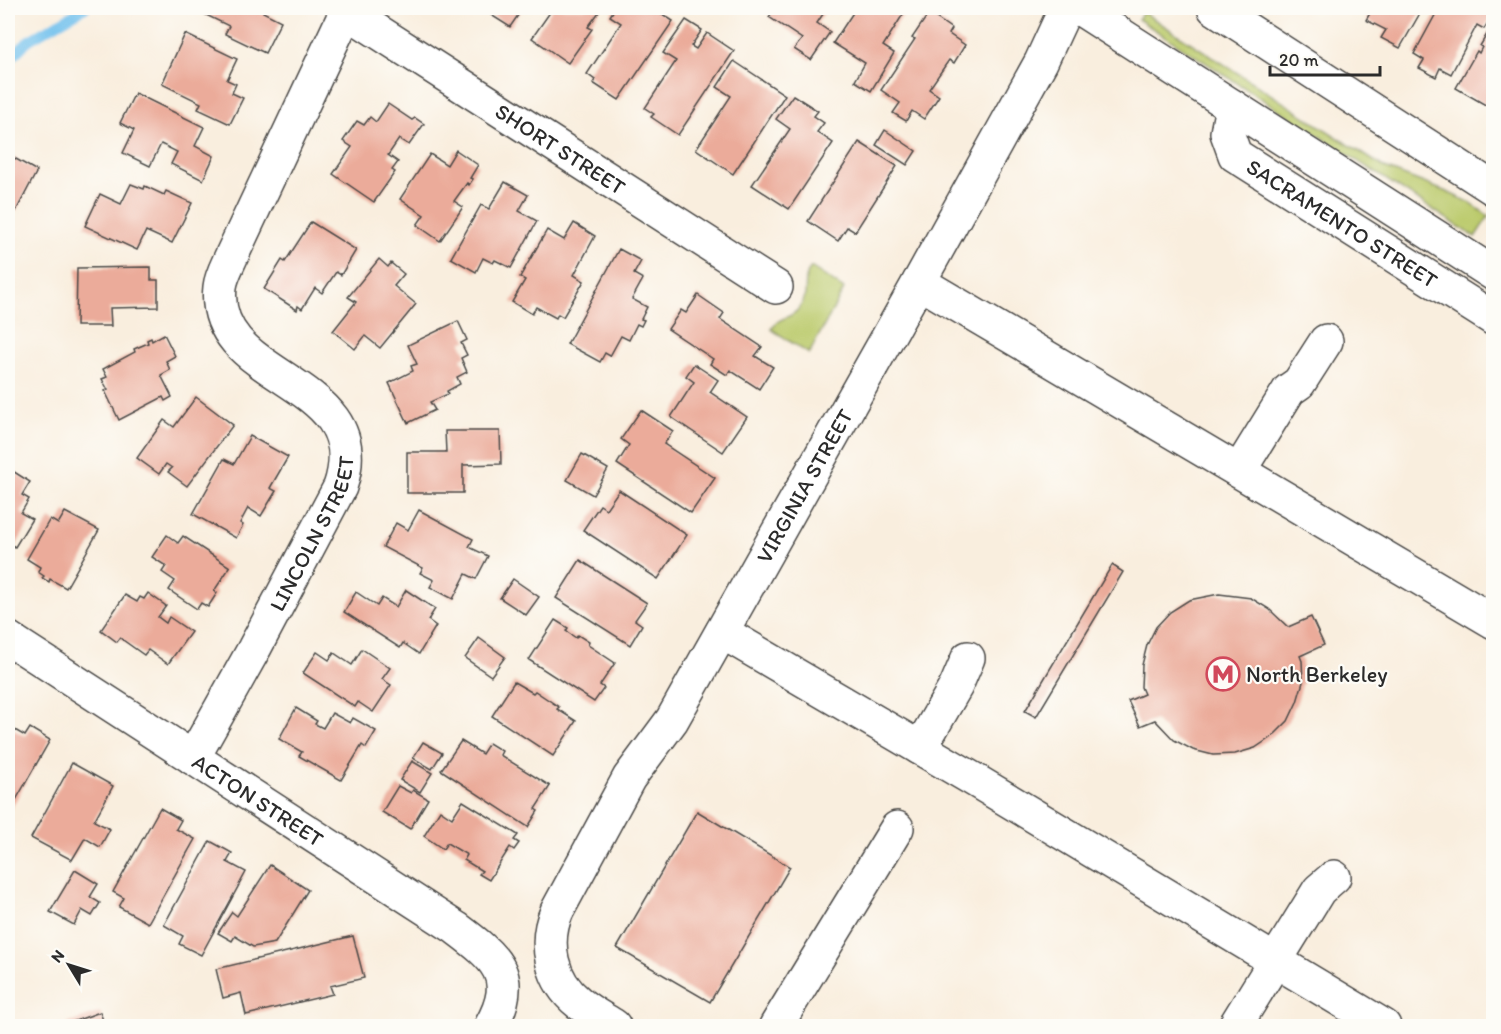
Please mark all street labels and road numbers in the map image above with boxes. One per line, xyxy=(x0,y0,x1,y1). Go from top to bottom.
street label: SHORT STREET xyxy=(490,97,631,201)
street label: SACRAMENTO STREET xyxy=(1242,153,1443,294)
street label: VIRGINIA STREET xyxy=(750,404,859,568)
street label: LINCOLN STREET xyxy=(264,454,360,616)
street label: ACTON STREET xyxy=(187,748,329,853)

